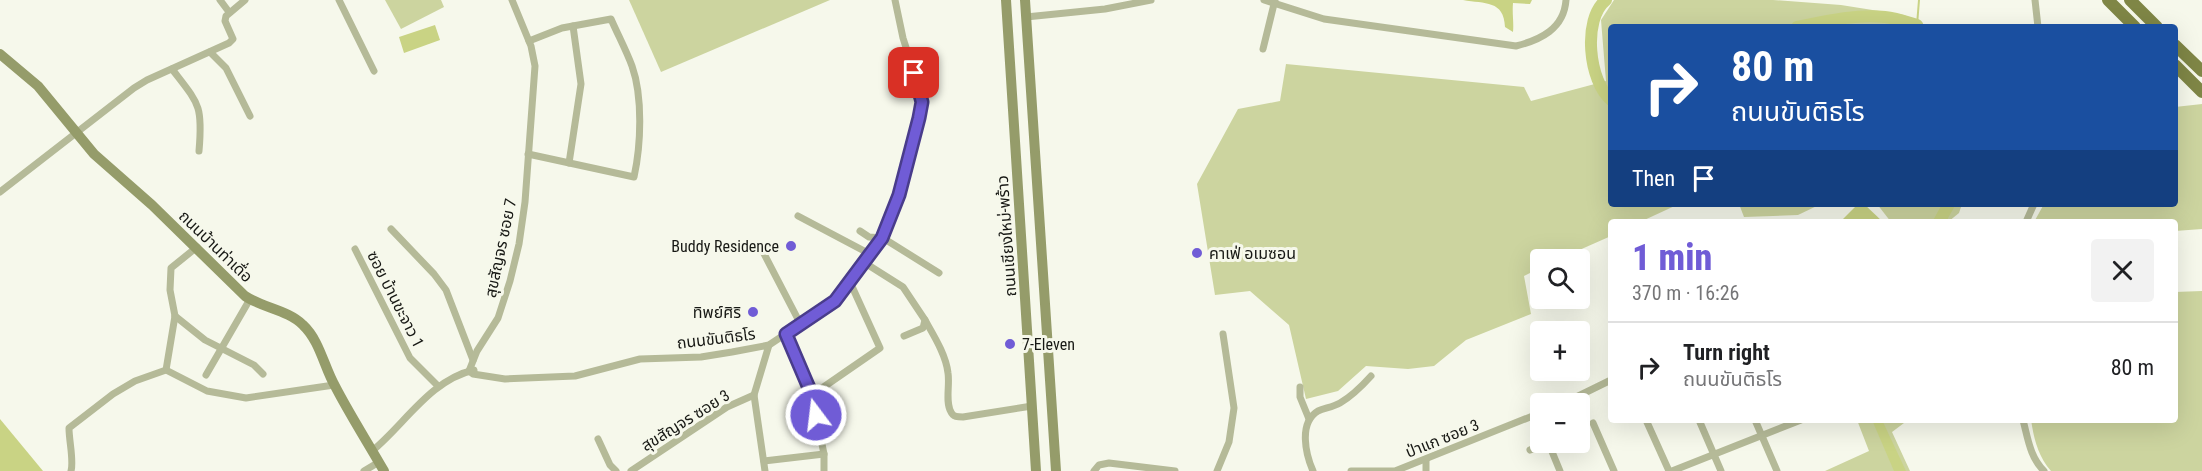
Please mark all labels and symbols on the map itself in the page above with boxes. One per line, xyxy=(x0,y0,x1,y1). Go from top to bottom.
pin xyxy=(888,47,939,98)
street label: ถนนเชียงใหม่-พร้าว xyxy=(993,175,1020,297)
street label: สุขสัญจร ซอย 7 xyxy=(481,197,520,299)
street label: ถนนบ้านท่าเดื่อ xyxy=(175,205,258,286)
place label: Buddy Residence xyxy=(671,237,779,256)
marker: Buddy Residence xyxy=(784,239,798,253)
place label: คาเฟ่ อเมซอน xyxy=(1209,244,1296,263)
marker: คาเฟ่ อเมซอน xyxy=(1190,246,1204,260)
street label: ซอย บ้านขะจาว 1 xyxy=(363,248,428,351)
place label: ทิพย์ศิริ xyxy=(693,303,741,322)
marker: ทิพย์ศิริ xyxy=(746,305,760,319)
street label: ถนนขันติธโร xyxy=(676,324,757,353)
place label: 7-Eleven xyxy=(1022,335,1075,354)
marker: 7-Eleven xyxy=(1003,337,1017,351)
position arrow xyxy=(784,383,848,447)
street label: สุขสัญจร ซอย 3 xyxy=(638,386,733,455)
street label: ป่าแก ซอย 3 xyxy=(1403,415,1482,462)

